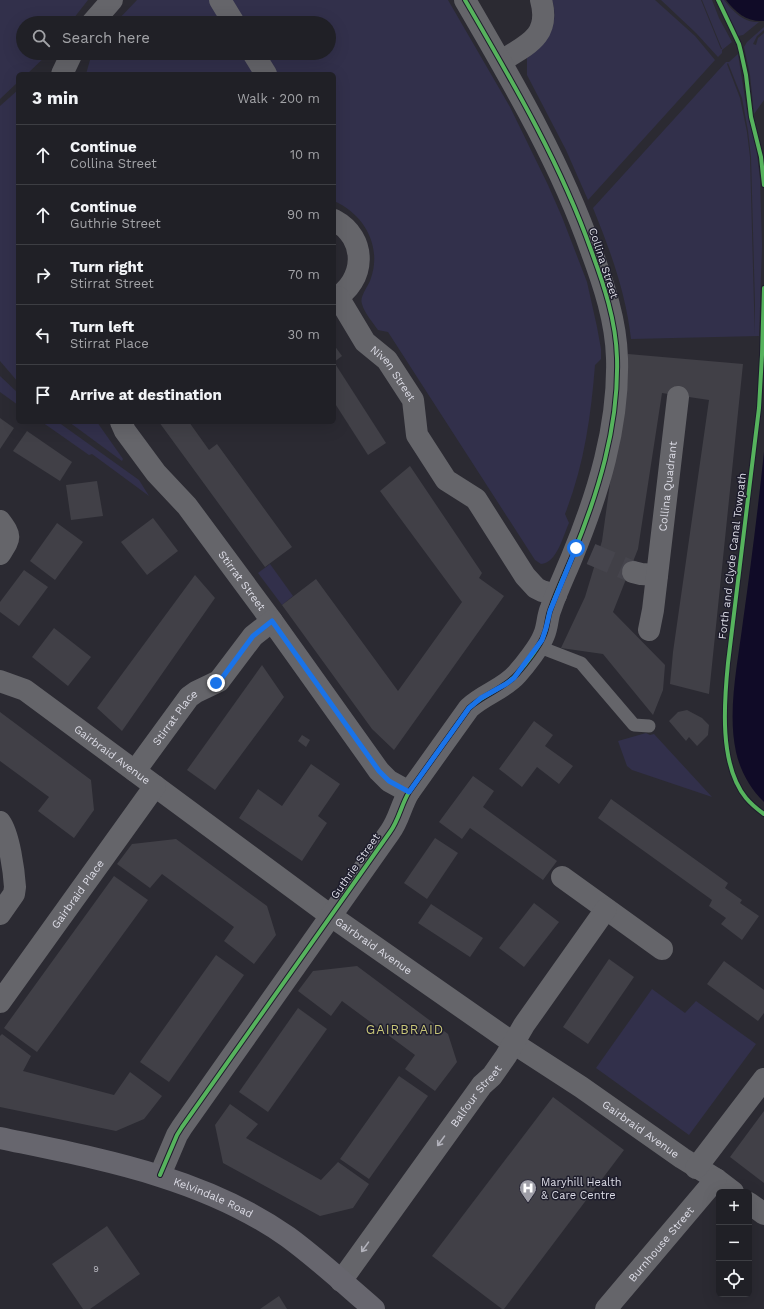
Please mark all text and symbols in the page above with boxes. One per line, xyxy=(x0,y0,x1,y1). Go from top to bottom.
search box xyxy=(16,16,336,60)
icon: search xyxy=(30,27,52,49)
text: Search here xyxy=(62,29,150,47)
text: 3 min xyxy=(32,88,78,108)
text: Walk · 200 m xyxy=(237,91,320,106)
text: Continue xyxy=(70,138,137,156)
icon: ahead xyxy=(32,144,54,166)
text: 10 m xyxy=(290,147,320,162)
text: Collina Street xyxy=(70,156,157,171)
text: Continue xyxy=(70,198,137,216)
icon: ahead xyxy=(32,204,54,226)
text: 90 m xyxy=(287,207,320,222)
text: Guthrie Street xyxy=(70,216,161,231)
street label: Collina Street xyxy=(586,226,621,300)
text: Turn right xyxy=(70,258,143,276)
icon: right xyxy=(32,264,54,286)
text: 70 m xyxy=(288,267,320,282)
text: Stirrat Street xyxy=(70,276,154,291)
text: Turn left xyxy=(70,318,134,336)
icon: left xyxy=(32,324,54,346)
text: 30 m xyxy=(288,327,320,342)
text: Stirrat Place xyxy=(70,336,149,351)
street label: Niven Street xyxy=(368,343,418,404)
icon: arrive xyxy=(32,384,54,406)
text: Arrive at destination xyxy=(70,386,222,404)
street label: Collina Quadrant xyxy=(656,440,680,532)
street label: Forth and Clyde Canal Towpath xyxy=(716,472,749,640)
route start xyxy=(567,539,585,557)
street label: Stirrat Street xyxy=(215,548,268,614)
route end xyxy=(207,674,225,692)
street label: Stirrat Place xyxy=(150,687,200,748)
street label: Gairbraid Avenue xyxy=(71,722,152,787)
street label: Guthrie Street xyxy=(328,831,383,901)
street label: Gairbraid Place xyxy=(49,857,107,931)
street label: Gairbraid Avenue xyxy=(332,915,415,978)
district label: GAIRBRAID xyxy=(366,1022,444,1037)
street label: Balfour Street xyxy=(448,1063,505,1130)
street label: Gairbraid Avenue xyxy=(599,1098,682,1161)
one-way arrow xyxy=(437,1136,445,1147)
street label: Kelvindale Road xyxy=(172,1175,255,1221)
place label: Maryhill Health & Care Centre xyxy=(541,1176,622,1202)
hospital icon: Maryhill Health & Care Centre xyxy=(518,1178,538,1203)
map controls xyxy=(716,1189,752,1297)
button: + xyxy=(716,1189,752,1225)
street label: Burnhouse Street xyxy=(626,1204,697,1285)
button: − xyxy=(716,1225,752,1261)
one-way arrow xyxy=(361,1241,369,1252)
button: locate xyxy=(716,1261,752,1297)
house number: 9 xyxy=(93,1264,99,1274)

